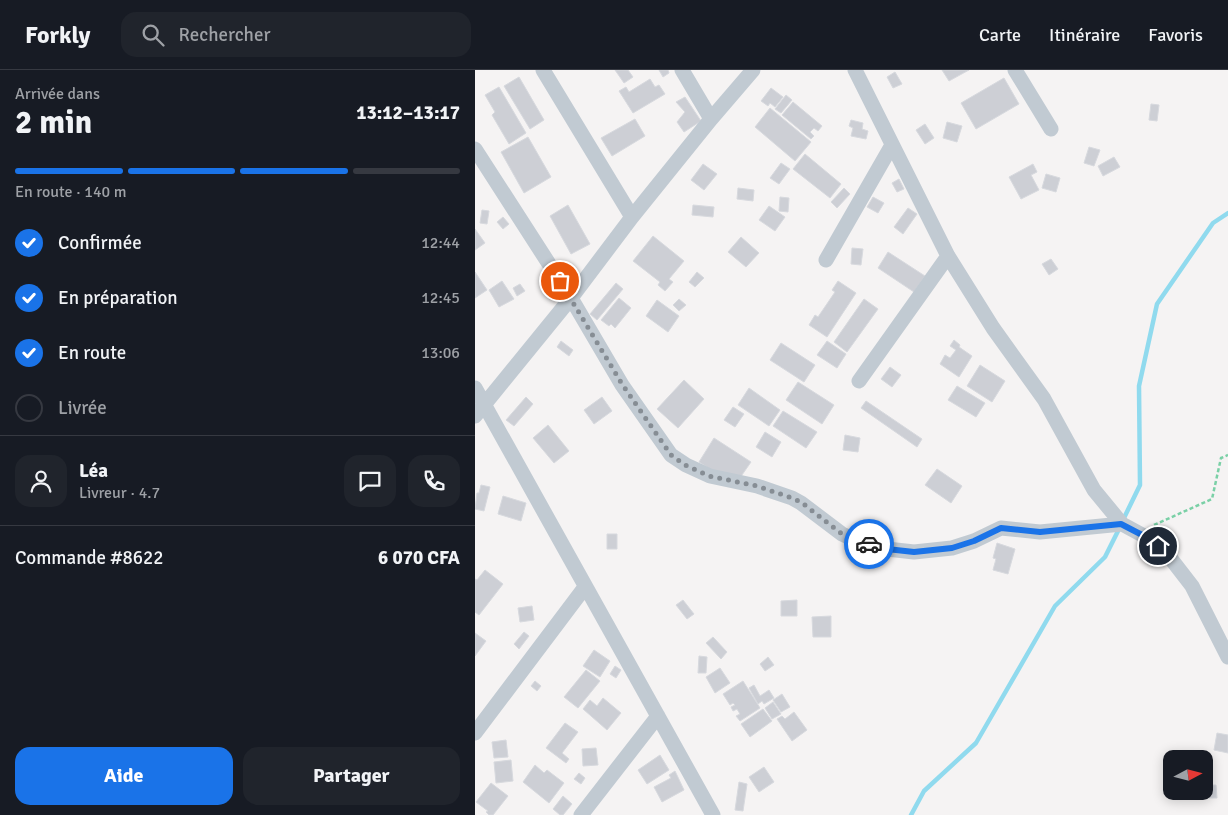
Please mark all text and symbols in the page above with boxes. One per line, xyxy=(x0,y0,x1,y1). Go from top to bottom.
search box xyxy=(121,12,471,57)
text: Forkly xyxy=(25,20,91,50)
icon: search xyxy=(139,21,167,49)
text: Rechercher xyxy=(179,23,270,47)
text: Carte xyxy=(979,24,1021,46)
text: Itinéraire xyxy=(1049,24,1120,46)
text: Favoris xyxy=(1148,24,1203,46)
text: Arrivée dans xyxy=(15,84,100,104)
text: 13:12–13:17 xyxy=(356,101,460,125)
text: 2 min xyxy=(15,103,92,142)
text: En route · 140 m xyxy=(15,182,127,202)
icon: check xyxy=(15,229,43,257)
text: Confirmée xyxy=(58,231,142,255)
text: 12:44 xyxy=(421,233,460,253)
pin xyxy=(539,260,581,302)
icon: bag xyxy=(546,267,574,295)
icon: check xyxy=(15,284,43,312)
text: En préparation xyxy=(58,286,178,310)
text: 12:45 xyxy=(421,288,460,308)
icon: check xyxy=(15,339,43,367)
text: En route xyxy=(58,341,126,365)
text: 13:06 xyxy=(421,343,460,363)
text: Livrée xyxy=(58,396,107,420)
button: person xyxy=(15,455,67,507)
button: chat xyxy=(344,455,396,507)
button: phone xyxy=(408,455,460,507)
text: Léa xyxy=(79,459,108,483)
text: Livreur · 4.7 xyxy=(79,483,160,503)
courier xyxy=(844,519,894,569)
pin xyxy=(1137,525,1179,567)
icon: car xyxy=(855,530,883,558)
icon: home xyxy=(1144,532,1172,560)
text: Commande #8622 xyxy=(15,546,164,570)
text: 6 070 CFA xyxy=(378,546,460,570)
button: Aide xyxy=(15,747,233,805)
button: Partager xyxy=(243,747,460,805)
north arrow xyxy=(1163,750,1213,800)
map controls xyxy=(1163,750,1213,800)

